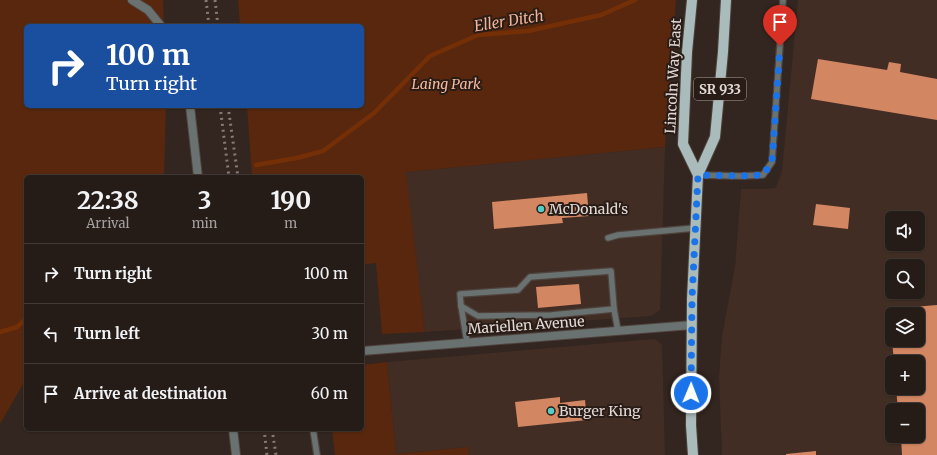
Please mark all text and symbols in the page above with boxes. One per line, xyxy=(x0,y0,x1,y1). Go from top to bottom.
pin xyxy=(763,5,797,46)
water label: Eller Ditch xyxy=(473,6,545,35)
icon: arrive xyxy=(769,11,791,33)
street label: Lincoln Way East xyxy=(661,17,685,134)
text: 100 m xyxy=(106,37,190,73)
icon: right xyxy=(40,40,92,92)
text: Turn right xyxy=(106,72,197,95)
park label: Laing Park xyxy=(411,75,481,93)
road number: SR 933 xyxy=(694,78,746,100)
text: 22:38 xyxy=(77,185,139,216)
text: 3 xyxy=(198,185,211,216)
text: 190 xyxy=(270,185,311,216)
place label: McDonald's xyxy=(549,200,628,218)
marker: McDonald's xyxy=(536,204,546,214)
map controls xyxy=(885,211,925,443)
button: sound xyxy=(885,211,925,251)
text: Arrival xyxy=(86,215,130,232)
text: min xyxy=(192,215,217,232)
text: m xyxy=(284,215,297,232)
button: search xyxy=(885,259,925,299)
icon: right xyxy=(40,263,62,285)
text: Turn right xyxy=(74,264,152,283)
text: 100 m xyxy=(304,264,348,283)
button: layers xyxy=(885,307,925,347)
street label: Mariellen Avenue xyxy=(467,312,585,338)
icon: left xyxy=(40,323,62,345)
text: Turn left xyxy=(74,324,140,343)
text: 30 m xyxy=(311,324,348,343)
button: + xyxy=(885,355,925,395)
position arrow xyxy=(670,372,712,414)
icon: arrive xyxy=(40,383,62,405)
text: Arrive at destination xyxy=(74,384,227,403)
text: 60 m xyxy=(311,384,348,403)
place label: Burger King xyxy=(559,402,641,420)
button: − xyxy=(885,403,925,443)
marker: Burger King xyxy=(546,406,556,416)

